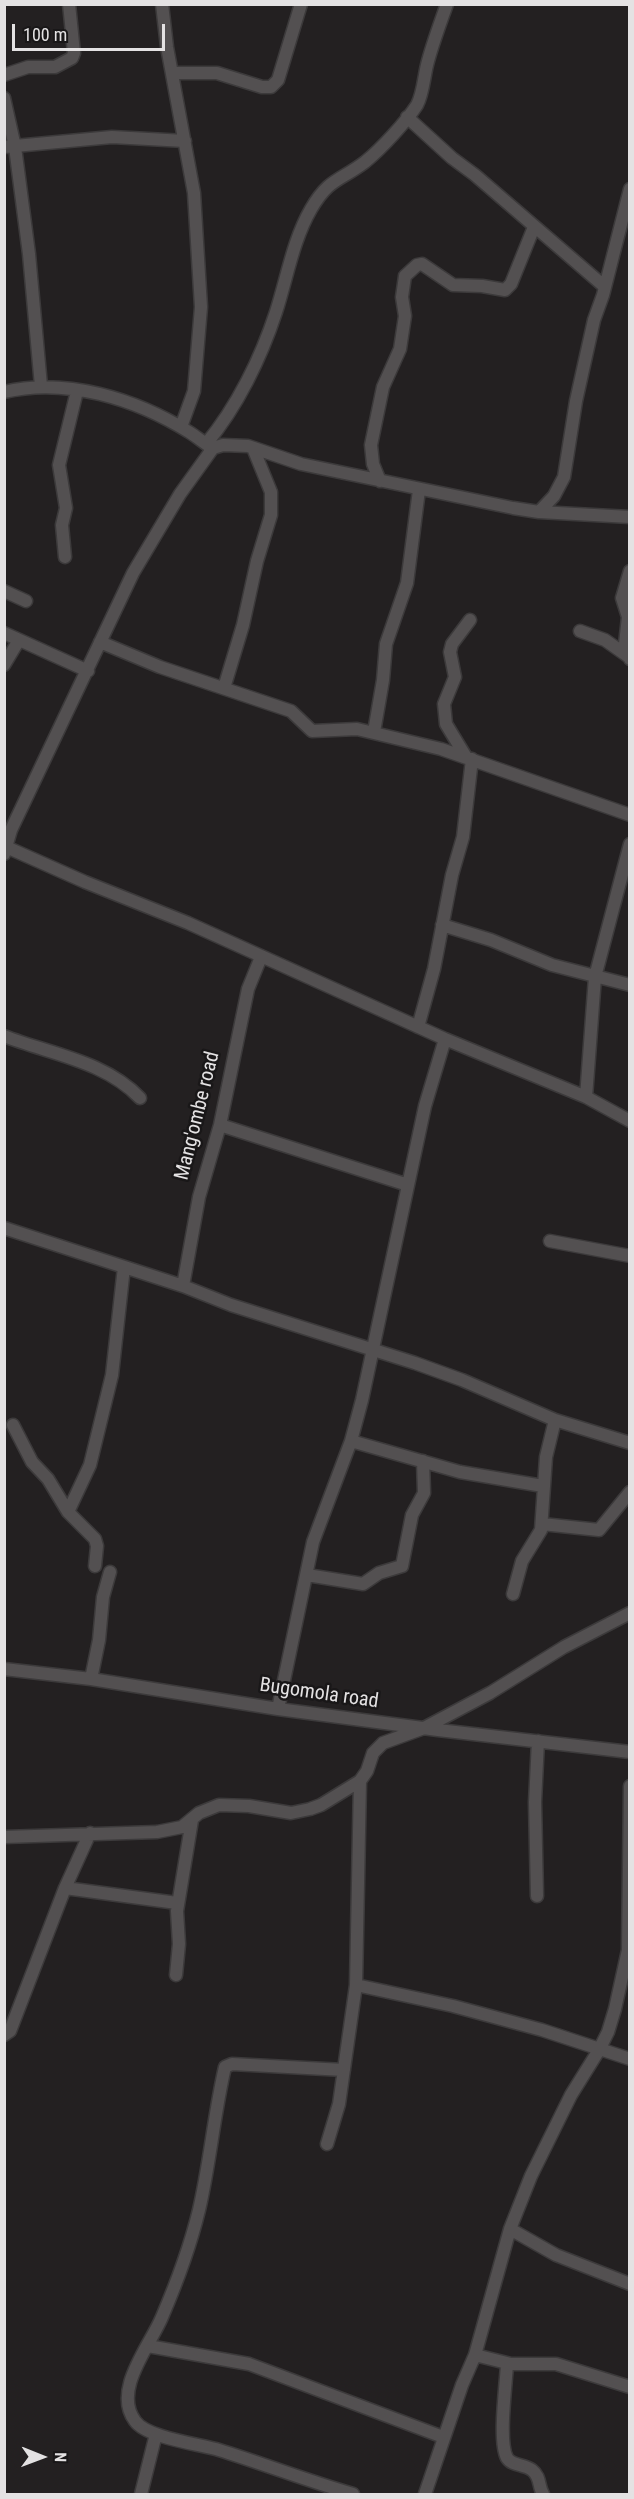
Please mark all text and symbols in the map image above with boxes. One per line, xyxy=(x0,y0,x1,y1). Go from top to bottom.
scale bar xyxy=(15,12,168,50)
text: 100 m xyxy=(23,24,67,45)
street label: Mang'ombe road xyxy=(170,1049,226,1183)
street label: Bugomola road xyxy=(258,1674,380,1714)
north arrow xyxy=(12,2427,72,2487)
text: N xyxy=(51,2452,70,2462)

